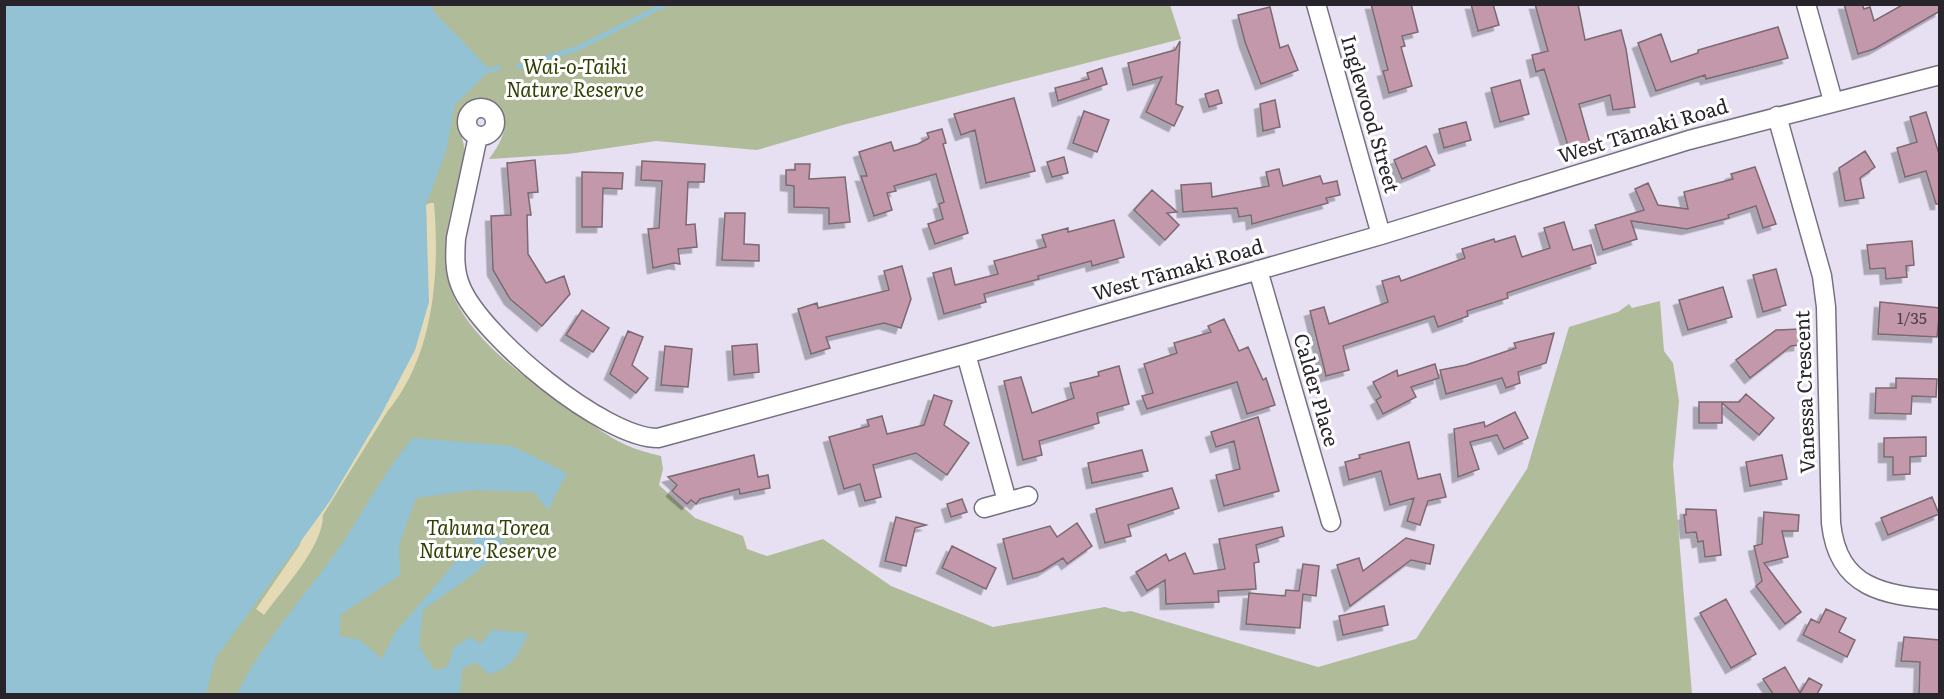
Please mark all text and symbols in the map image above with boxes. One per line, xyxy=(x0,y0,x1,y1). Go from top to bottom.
street label: Inglewood Street xyxy=(1335,31,1409,196)
park label: Wai-o-Taiki Nature Reserve xyxy=(506,50,644,103)
street label: West Tāmaki Road xyxy=(1554,89,1731,169)
street label: West Tāmaki Road xyxy=(1088,229,1266,307)
house number: 1/35 xyxy=(1897,305,1927,329)
street label: Vanessa Crescent xyxy=(1785,310,1821,474)
street label: Calder Place xyxy=(1287,329,1348,450)
park label: Tahuna Torea Nature Reserve xyxy=(419,511,557,564)

